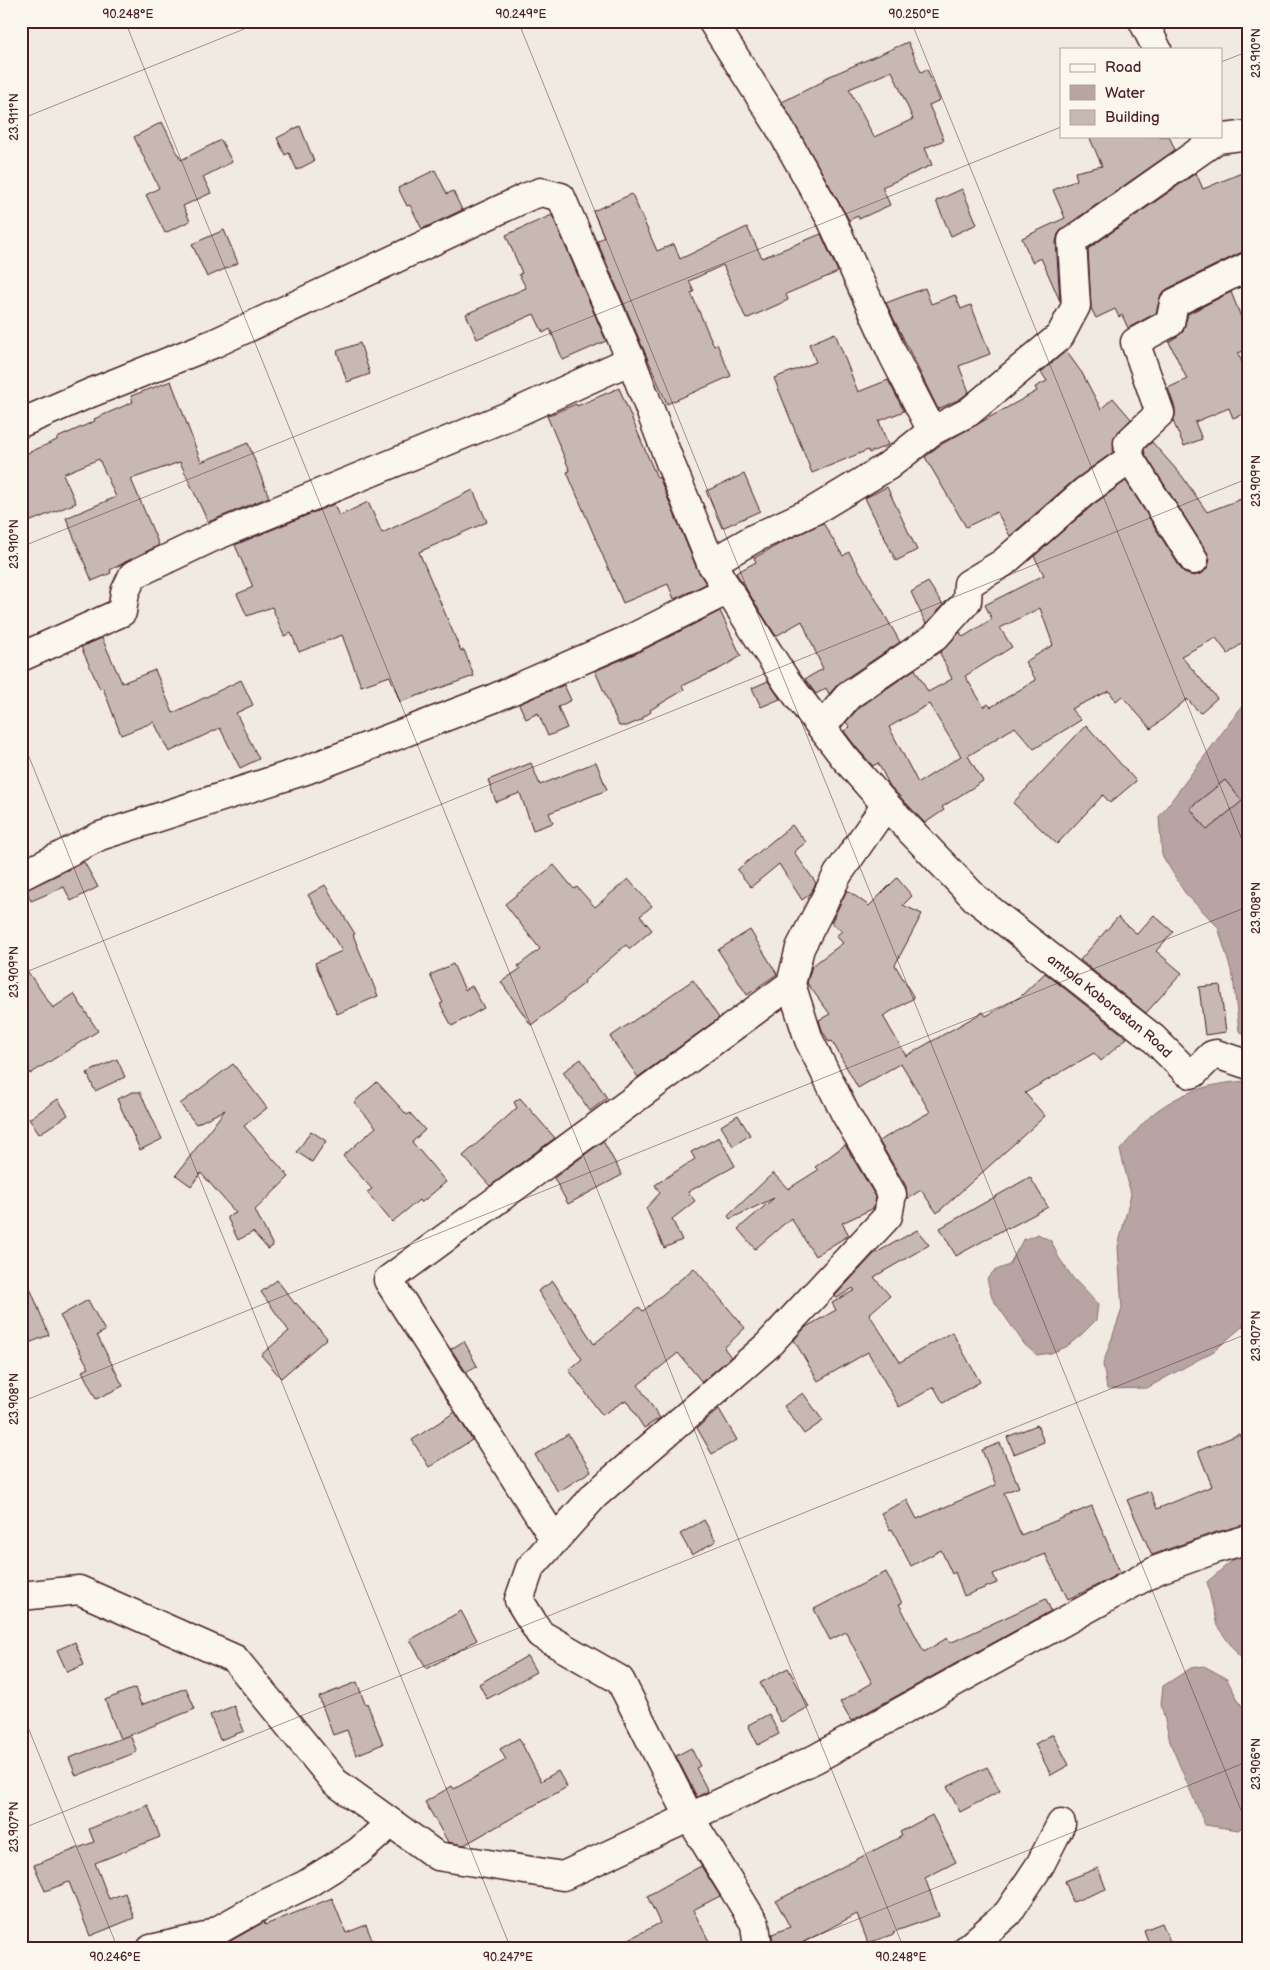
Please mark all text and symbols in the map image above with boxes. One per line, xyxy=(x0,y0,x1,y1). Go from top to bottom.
text: 90.248°E xyxy=(103,7,154,22)
text: 90.249°E xyxy=(496,7,547,22)
text: 90.250°E xyxy=(889,7,939,22)
text: 23.910°N xyxy=(1249,28,1264,78)
legend xyxy=(1060,48,1222,138)
text: Road xyxy=(1105,58,1141,77)
text: Water xyxy=(1105,84,1145,103)
text: 23.911°N xyxy=(7,93,22,141)
text: Building xyxy=(1105,108,1160,127)
text: 23.909°N xyxy=(1249,455,1264,507)
text: 23.910°N xyxy=(7,519,22,569)
text: 23.908°N xyxy=(1249,882,1264,934)
text: 23.909°N xyxy=(7,946,22,998)
street label: amtola Koborostan Road xyxy=(1044,950,1176,1061)
text: 23.907°N xyxy=(1249,1310,1264,1362)
text: 23.908°N xyxy=(7,1373,22,1425)
text: 23.906°N xyxy=(1249,1738,1264,1790)
text: 23.907°N xyxy=(7,1801,22,1853)
text: 90.246°E xyxy=(89,1950,141,1965)
text: 90.247°E xyxy=(483,1950,533,1965)
text: 90.248°E xyxy=(876,1950,927,1965)

